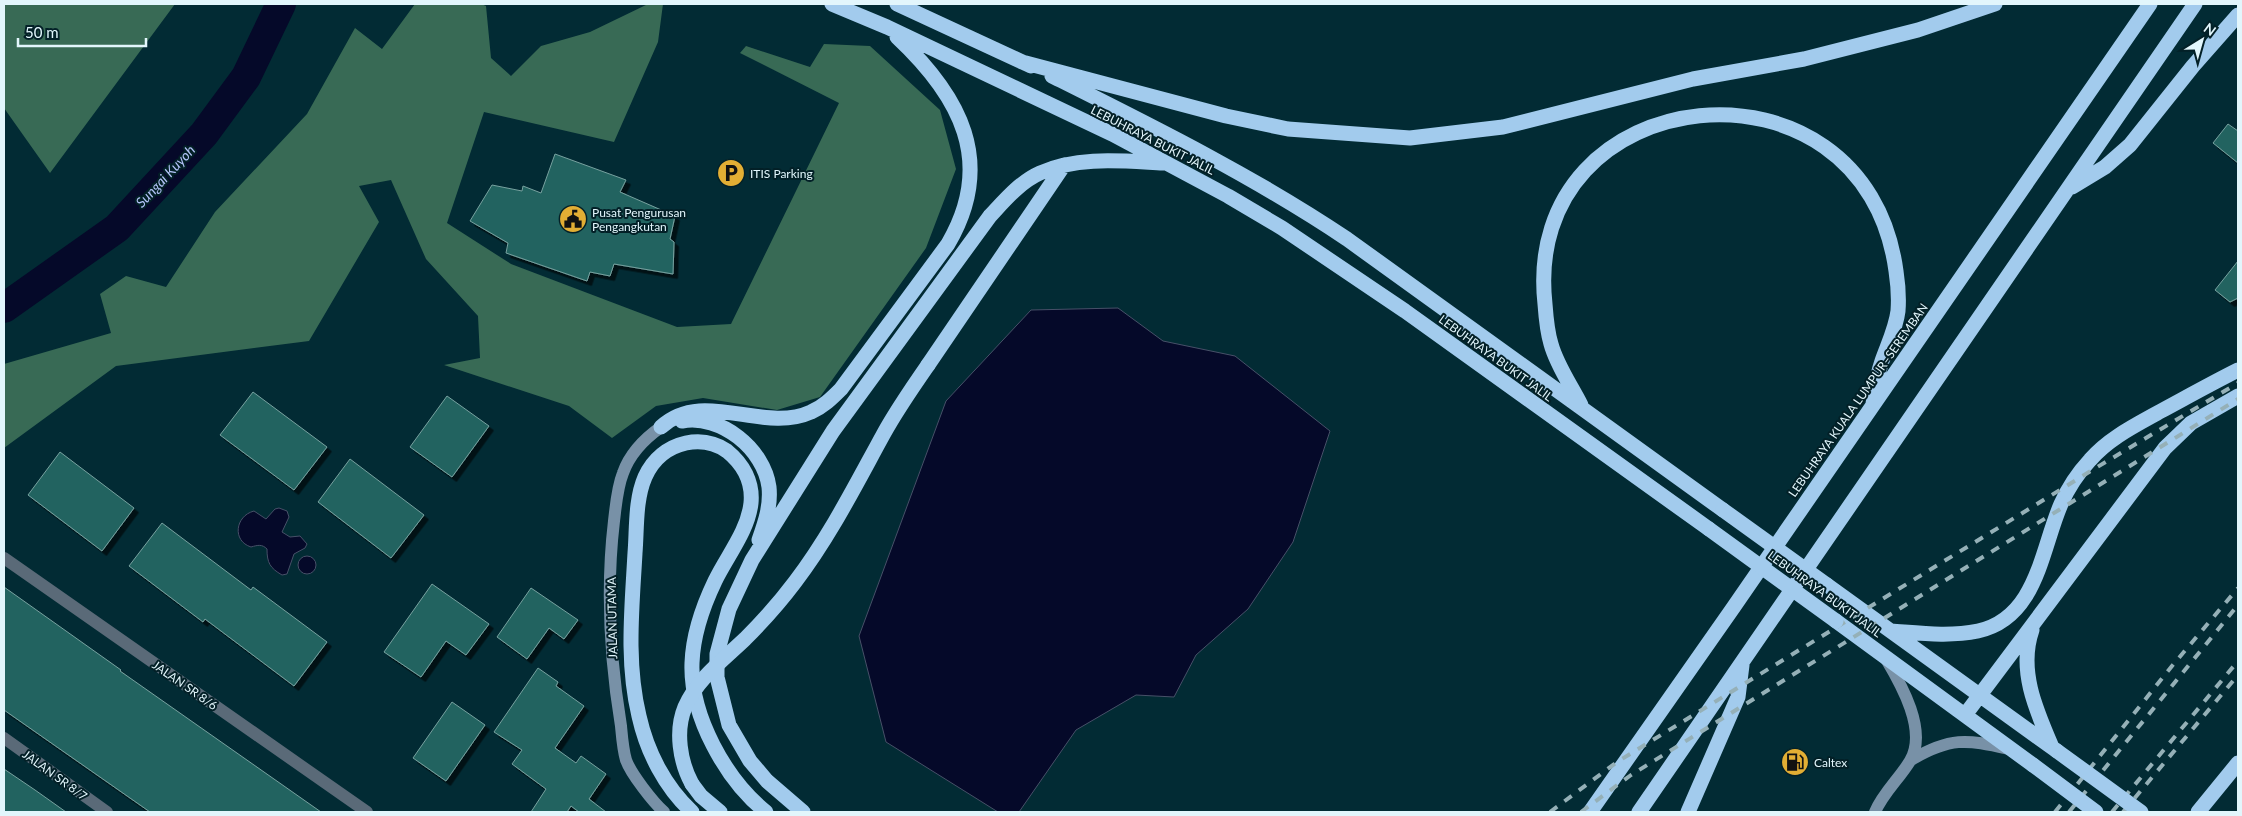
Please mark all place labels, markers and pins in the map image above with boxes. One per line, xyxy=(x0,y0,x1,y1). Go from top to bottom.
parking icon: ITIS Parking xyxy=(716,158,746,188)
place label: ITIS Parking xyxy=(750,166,813,181)
public building icon: Pusat Pengurusan Pengangkutan xyxy=(558,204,588,234)
place label: Pusat Pengurusan Pengangkutan xyxy=(592,205,686,234)
fuel station icon: Caltex xyxy=(1780,747,1810,777)
place label: Caltex xyxy=(1814,755,1847,770)

